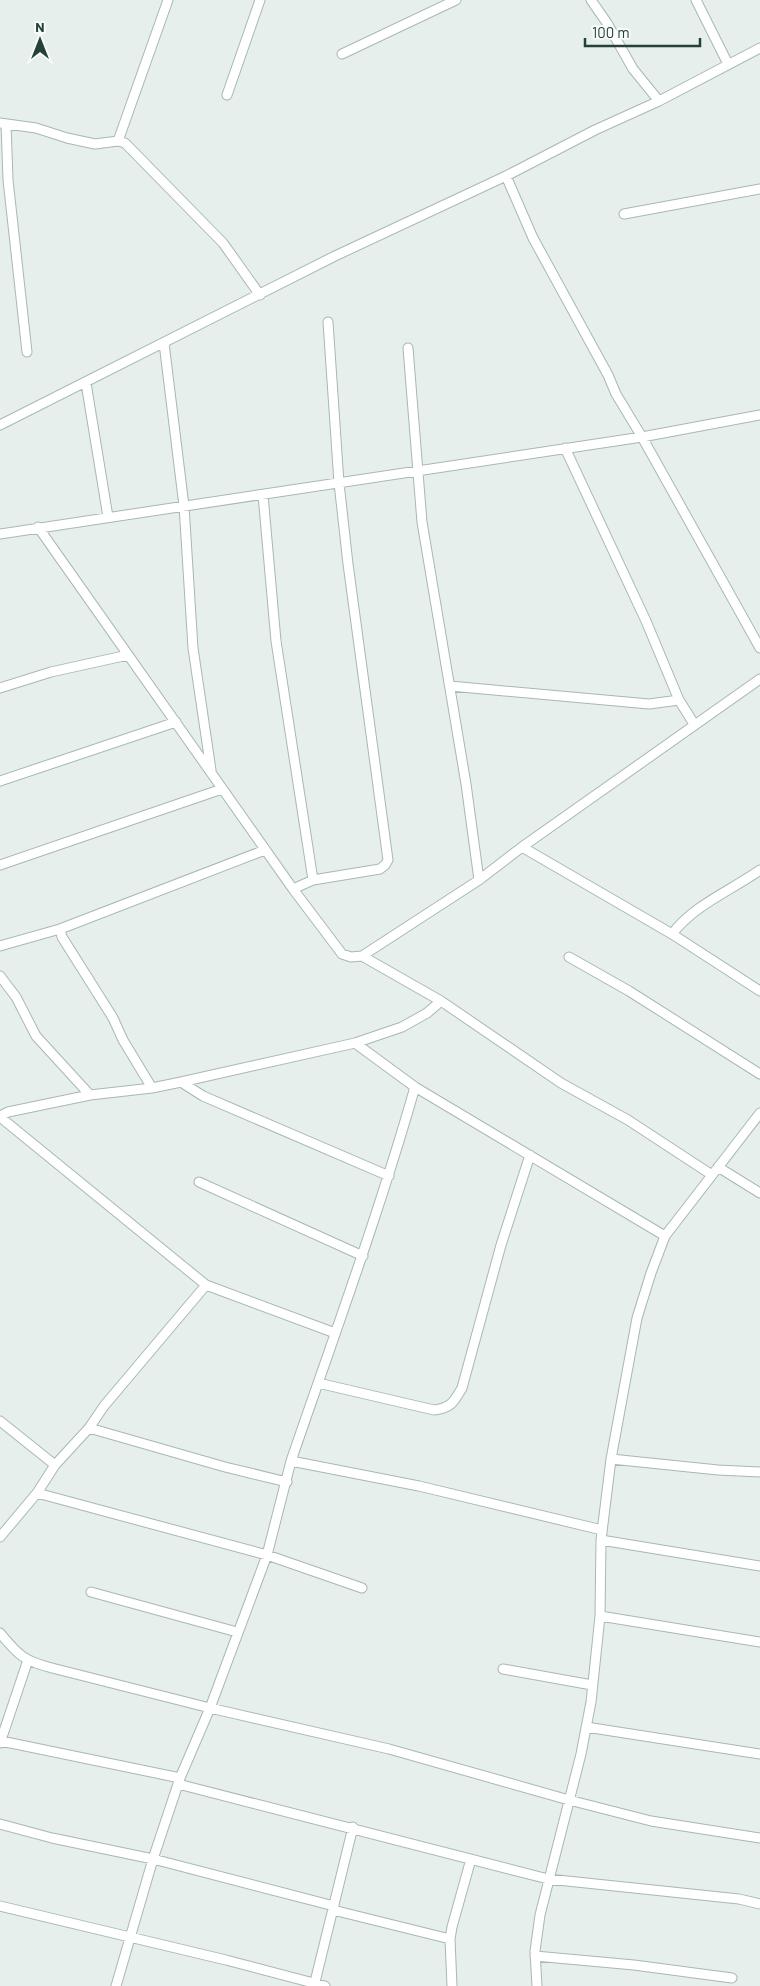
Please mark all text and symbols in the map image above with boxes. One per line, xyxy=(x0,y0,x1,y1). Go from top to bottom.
north arrow xyxy=(15,15,65,65)
scale bar xyxy=(585,15,700,47)
text: N xyxy=(35,18,45,35)
text: 100 m xyxy=(592,23,630,41)

